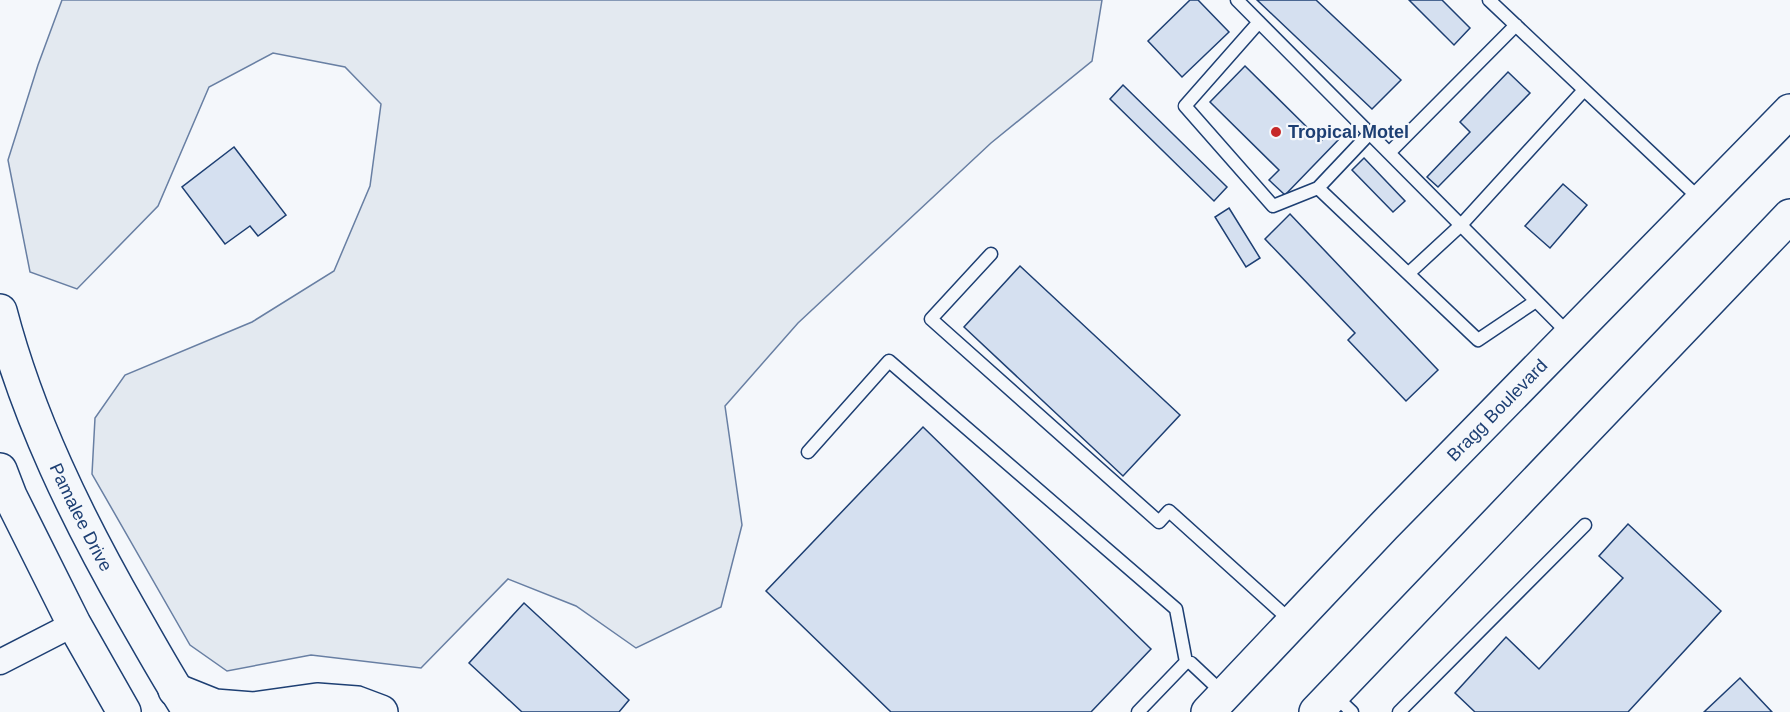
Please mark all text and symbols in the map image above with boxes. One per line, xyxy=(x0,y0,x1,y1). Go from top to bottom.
place label: Tropical Motel xyxy=(1288,122,1409,142)
marker: Tropical Motel xyxy=(1269,125,1283,139)
street label: Bragg Boulevard xyxy=(1443,355,1551,465)
street label: Pamalee Drive xyxy=(46,460,116,575)

